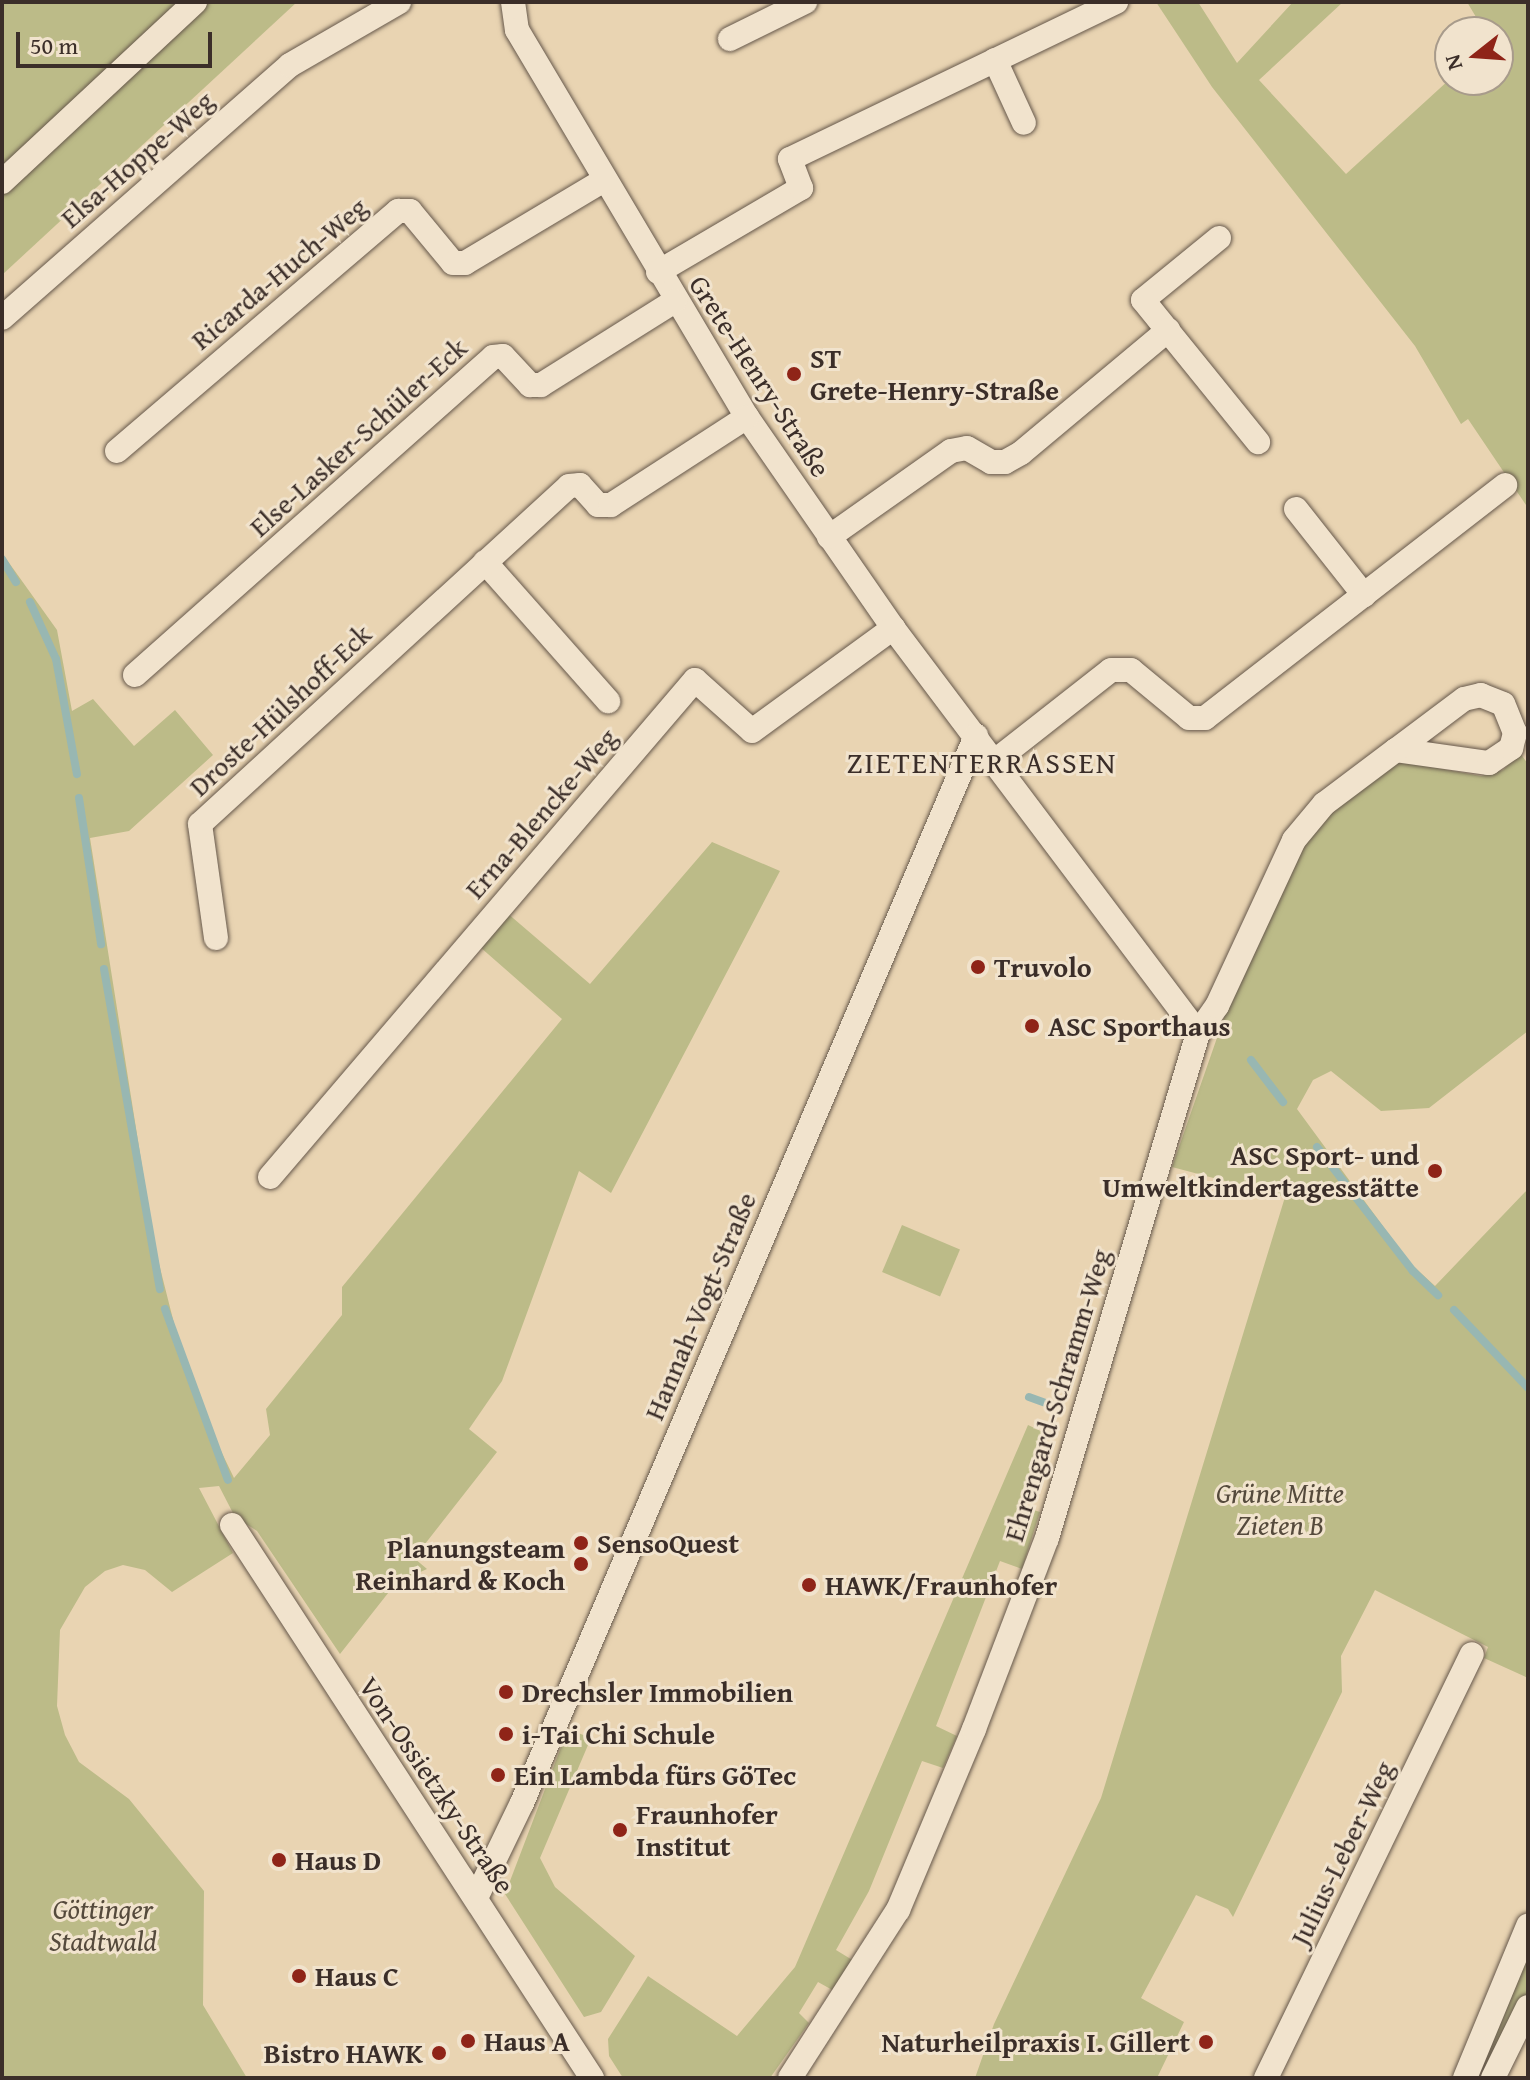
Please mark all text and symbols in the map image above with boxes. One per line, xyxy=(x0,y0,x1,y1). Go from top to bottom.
scale bar xyxy=(20,16,216,66)
north arrow xyxy=(1434,16,1514,96)
text: 50 m xyxy=(30,28,78,63)
text: N xyxy=(1436,51,1470,74)
street label: Elsa-Hoppe-Weg xyxy=(54,83,220,235)
street label: Ricarda-Huch-Weg xyxy=(184,190,374,356)
street label: Grete-Henry-Straße xyxy=(682,269,838,483)
street label: Else-Lasker-Schüler-Eck xyxy=(242,331,474,543)
place label: ST Grete-Henry-Straße xyxy=(810,341,1059,407)
marker: ST Grete-Henry-Straße xyxy=(785,365,803,383)
street label: Droste-Hülshoff-Eck xyxy=(182,617,378,803)
street label: Erna-Blencke-Weg xyxy=(458,721,624,905)
district label: ZIETENTERRASSEN xyxy=(847,744,1117,780)
place label: Truvolo xyxy=(994,950,1092,984)
marker: Truvolo xyxy=(969,958,987,976)
place label: ASC Sporthaus xyxy=(1048,1009,1231,1043)
marker: ASC Sporthaus xyxy=(1023,1017,1041,1035)
place label: ASC Sport- und Umweltkindertagesstätte xyxy=(1102,1138,1419,1204)
marker: ASC Sport- und Umweltkindertagesstätte xyxy=(1426,1162,1444,1180)
street label: Hannah-Vogt-Straße xyxy=(637,1187,763,1425)
street label: Ehrengard-Schramm-Weg xyxy=(997,1245,1117,1545)
park label: Grüne Mitte Zieten B xyxy=(1216,1476,1344,1542)
place label: SensoQuest xyxy=(597,1526,739,1560)
place label: Planungsteam Reinhard & Koch xyxy=(356,1531,565,1597)
marker: SensoQuest xyxy=(572,1534,590,1552)
marker: Planungsteam Reinhard & Koch xyxy=(572,1555,590,1573)
place label: HAWK/Fraunhofer xyxy=(825,1568,1057,1602)
marker: HAWK/Fraunhofer xyxy=(800,1576,818,1594)
street label: Von-Ossietzky-Straße xyxy=(352,1670,522,1900)
place label: Drechsler Immobilien xyxy=(522,1675,793,1709)
marker: Drechsler Immobilien xyxy=(497,1683,515,1701)
place label: i-Tai Chi Schule xyxy=(522,1717,715,1751)
marker: i-Tai Chi Schule xyxy=(497,1725,515,1743)
street label: Julius-Leber-Weg xyxy=(1283,1755,1401,1951)
place label: Ein Lambda fürs GöTec xyxy=(514,1758,796,1792)
marker: Ein Lambda fürs GöTec xyxy=(489,1766,507,1784)
place label: Fraunhofer Institut xyxy=(636,1797,778,1863)
marker: Fraunhofer Institut xyxy=(611,1821,629,1839)
place label: Haus D xyxy=(295,1843,381,1877)
marker: Haus D xyxy=(270,1851,288,1869)
park label: Göttinger Stadtwald xyxy=(49,1892,157,1958)
place label: Haus C xyxy=(315,1959,399,1993)
marker: Haus C xyxy=(290,1967,308,1985)
place label: Haus A xyxy=(484,2024,570,2058)
place label: Naturheilpraxis I. Gillert xyxy=(881,2025,1190,2059)
marker: Haus A xyxy=(459,2032,477,2050)
marker: Naturheilpraxis I. Gillert xyxy=(1197,2033,1215,2051)
place label: Bistro HAWK xyxy=(264,2036,423,2070)
marker: Bistro HAWK xyxy=(430,2044,448,2062)

